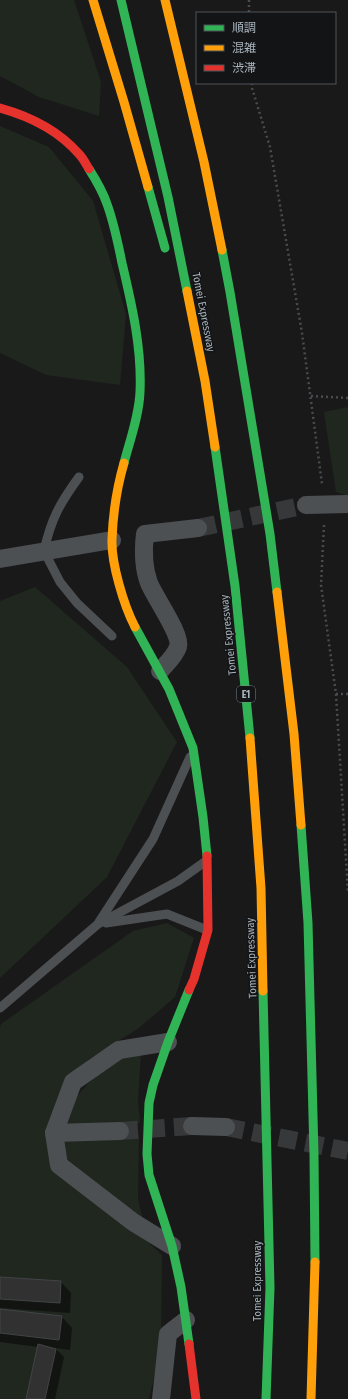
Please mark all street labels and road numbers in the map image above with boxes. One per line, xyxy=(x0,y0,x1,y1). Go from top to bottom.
street label: Tomei Expressway xyxy=(189,271,218,353)
street label: Tomei Expressway xyxy=(218,594,239,676)
road number: E1 xyxy=(237,686,255,702)
street label: Tomei Expressway xyxy=(244,917,259,999)
street label: Tomei Expressway xyxy=(251,1241,264,1321)

